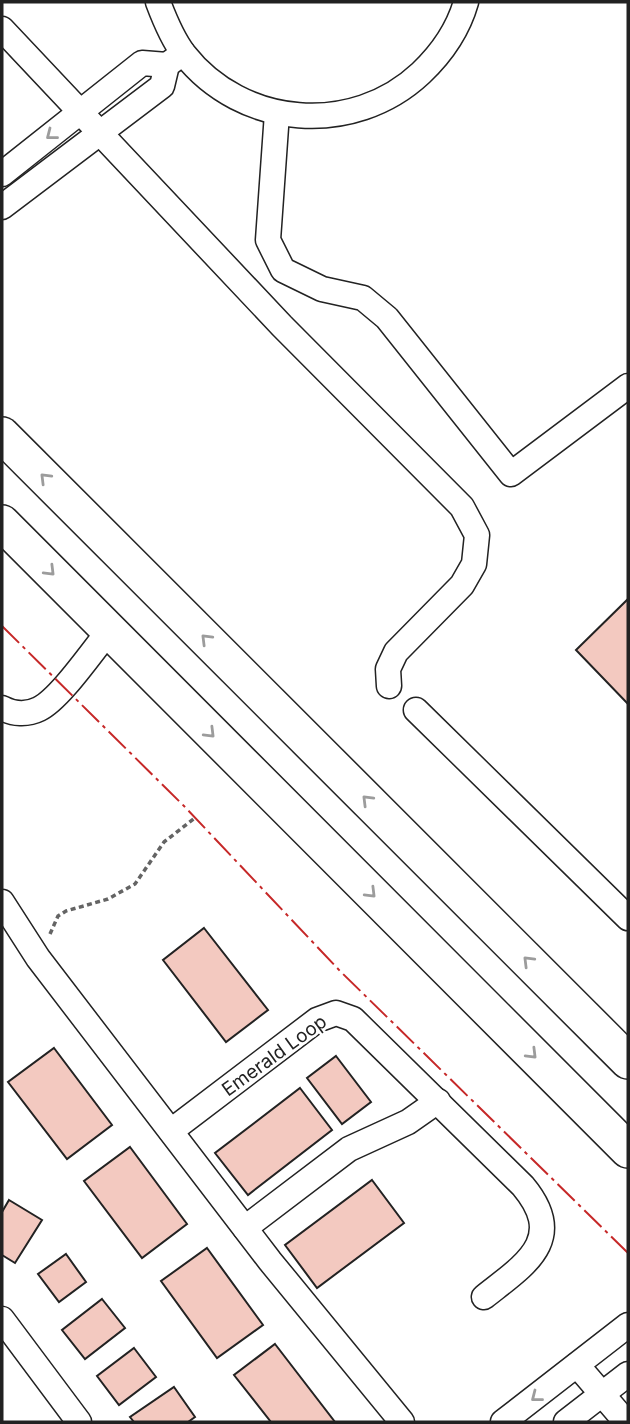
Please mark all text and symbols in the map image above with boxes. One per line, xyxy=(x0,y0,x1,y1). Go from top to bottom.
one-way arrow xyxy=(46,127,59,139)
one-way arrow xyxy=(40,474,53,487)
one-way arrow xyxy=(42,563,55,576)
one-way arrow xyxy=(201,635,214,648)
one-way arrow xyxy=(202,724,215,737)
one-way arrow xyxy=(363,796,375,808)
one-way arrow xyxy=(363,885,376,898)
one-way arrow xyxy=(523,956,536,969)
street label: Emerald Loop xyxy=(217,1010,331,1101)
one-way arrow xyxy=(524,1046,537,1059)
one-way arrow xyxy=(531,1388,543,1401)

